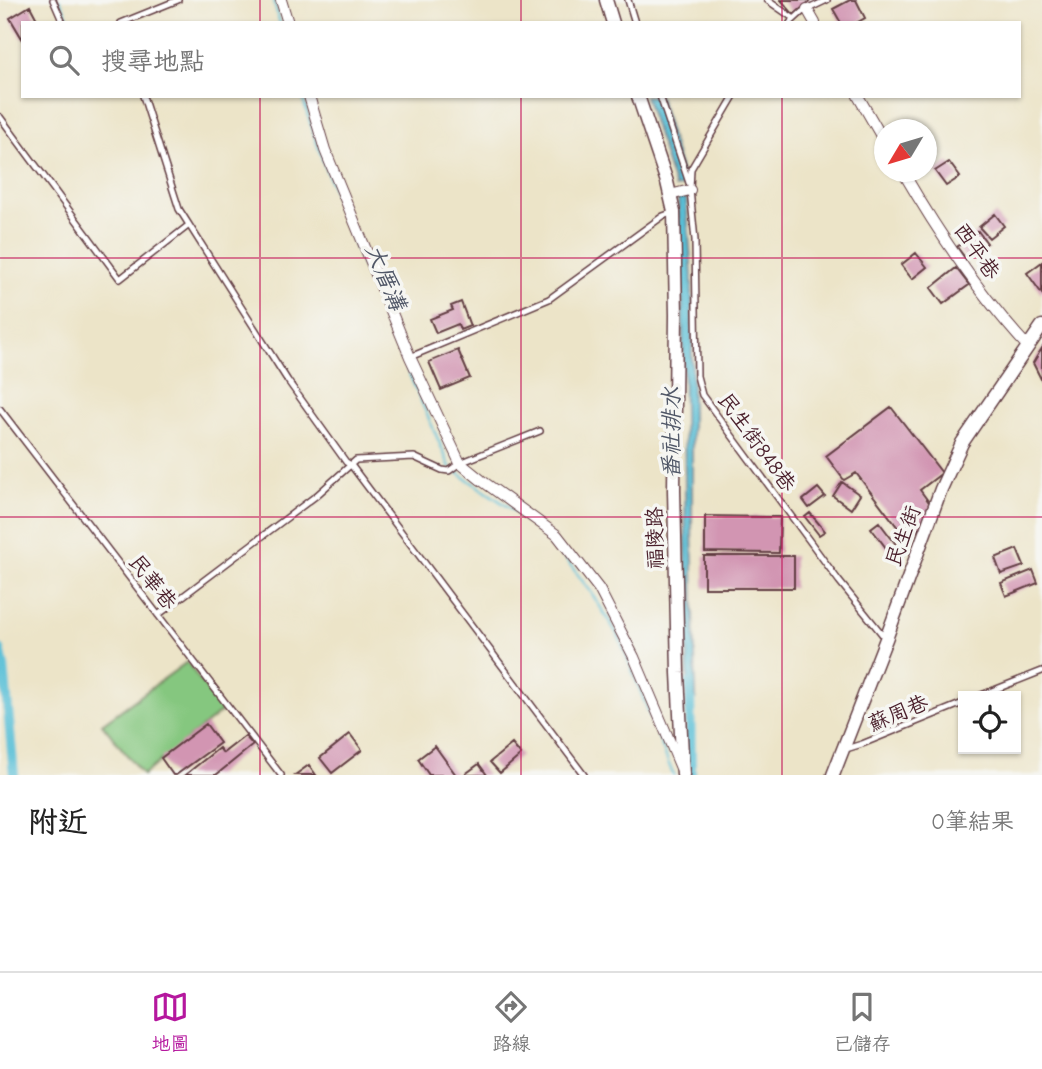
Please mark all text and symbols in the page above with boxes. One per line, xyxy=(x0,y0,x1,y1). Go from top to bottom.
search box xyxy=(21,21,1021,98)
icon: search xyxy=(45,41,83,79)
text: 搜尋地點 xyxy=(101,47,205,77)
north arrow xyxy=(874,119,937,182)
street label: 西平巷 xyxy=(949,218,1005,284)
water label: 大厝溝 xyxy=(360,240,412,316)
water label: 番社排水 xyxy=(658,386,685,479)
street label: 民生街848巷 xyxy=(713,388,801,496)
street label: 民生街 xyxy=(881,502,925,570)
street label: 福陵路 xyxy=(642,506,668,570)
street label: 民華巷 xyxy=(124,550,182,614)
street label: 蘇周巷 xyxy=(864,690,932,736)
map controls xyxy=(958,691,1021,754)
button: locate xyxy=(958,691,1021,754)
text: 附近 xyxy=(28,805,88,840)
text: 0筆結果 xyxy=(931,808,1014,835)
tab: 地圖 xyxy=(151,988,190,1055)
tab: 路線 xyxy=(492,988,531,1055)
tab: 已儲存 xyxy=(833,988,891,1055)

